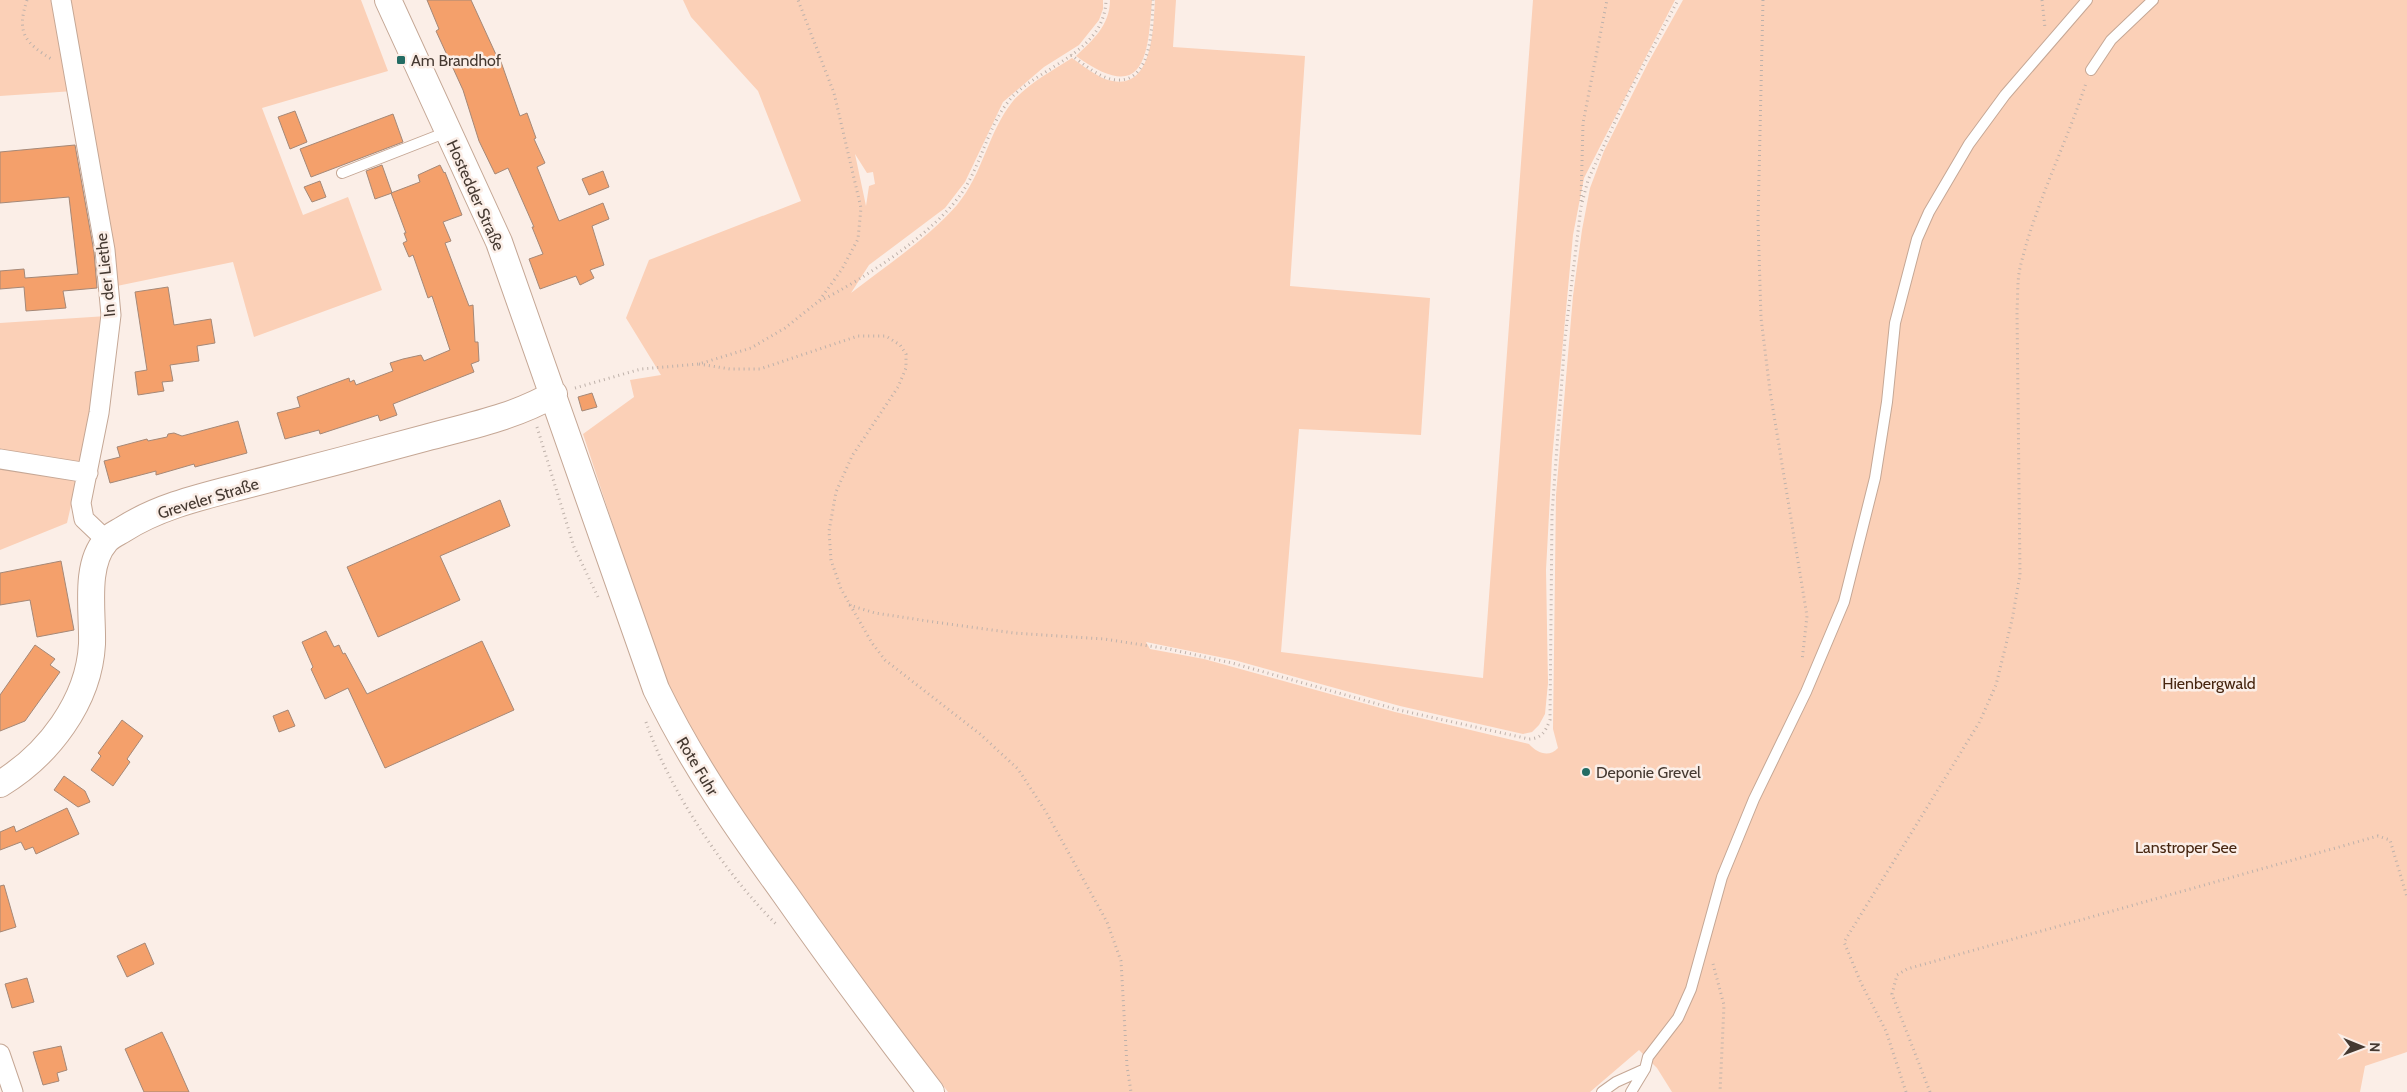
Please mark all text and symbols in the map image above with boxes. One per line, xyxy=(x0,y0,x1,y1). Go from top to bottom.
place label: Am Brandhof xyxy=(411,51,502,70)
marker: Am Brandhof xyxy=(395,54,407,66)
street label: Hostedder Straße xyxy=(443,137,508,253)
street label: In der Liethe xyxy=(92,232,119,318)
street label: Greveler Straße xyxy=(155,474,261,523)
park label: Hienbergwald xyxy=(2162,674,2256,693)
street label: Rote Fuhr xyxy=(673,734,723,800)
place label: Deponie Grevel xyxy=(1596,763,1701,782)
marker: Deponie Grevel xyxy=(1580,766,1592,778)
park label: Lanstroper See xyxy=(2135,838,2237,857)
north arrow xyxy=(2337,1022,2387,1072)
text: N xyxy=(2366,1042,2384,1052)

